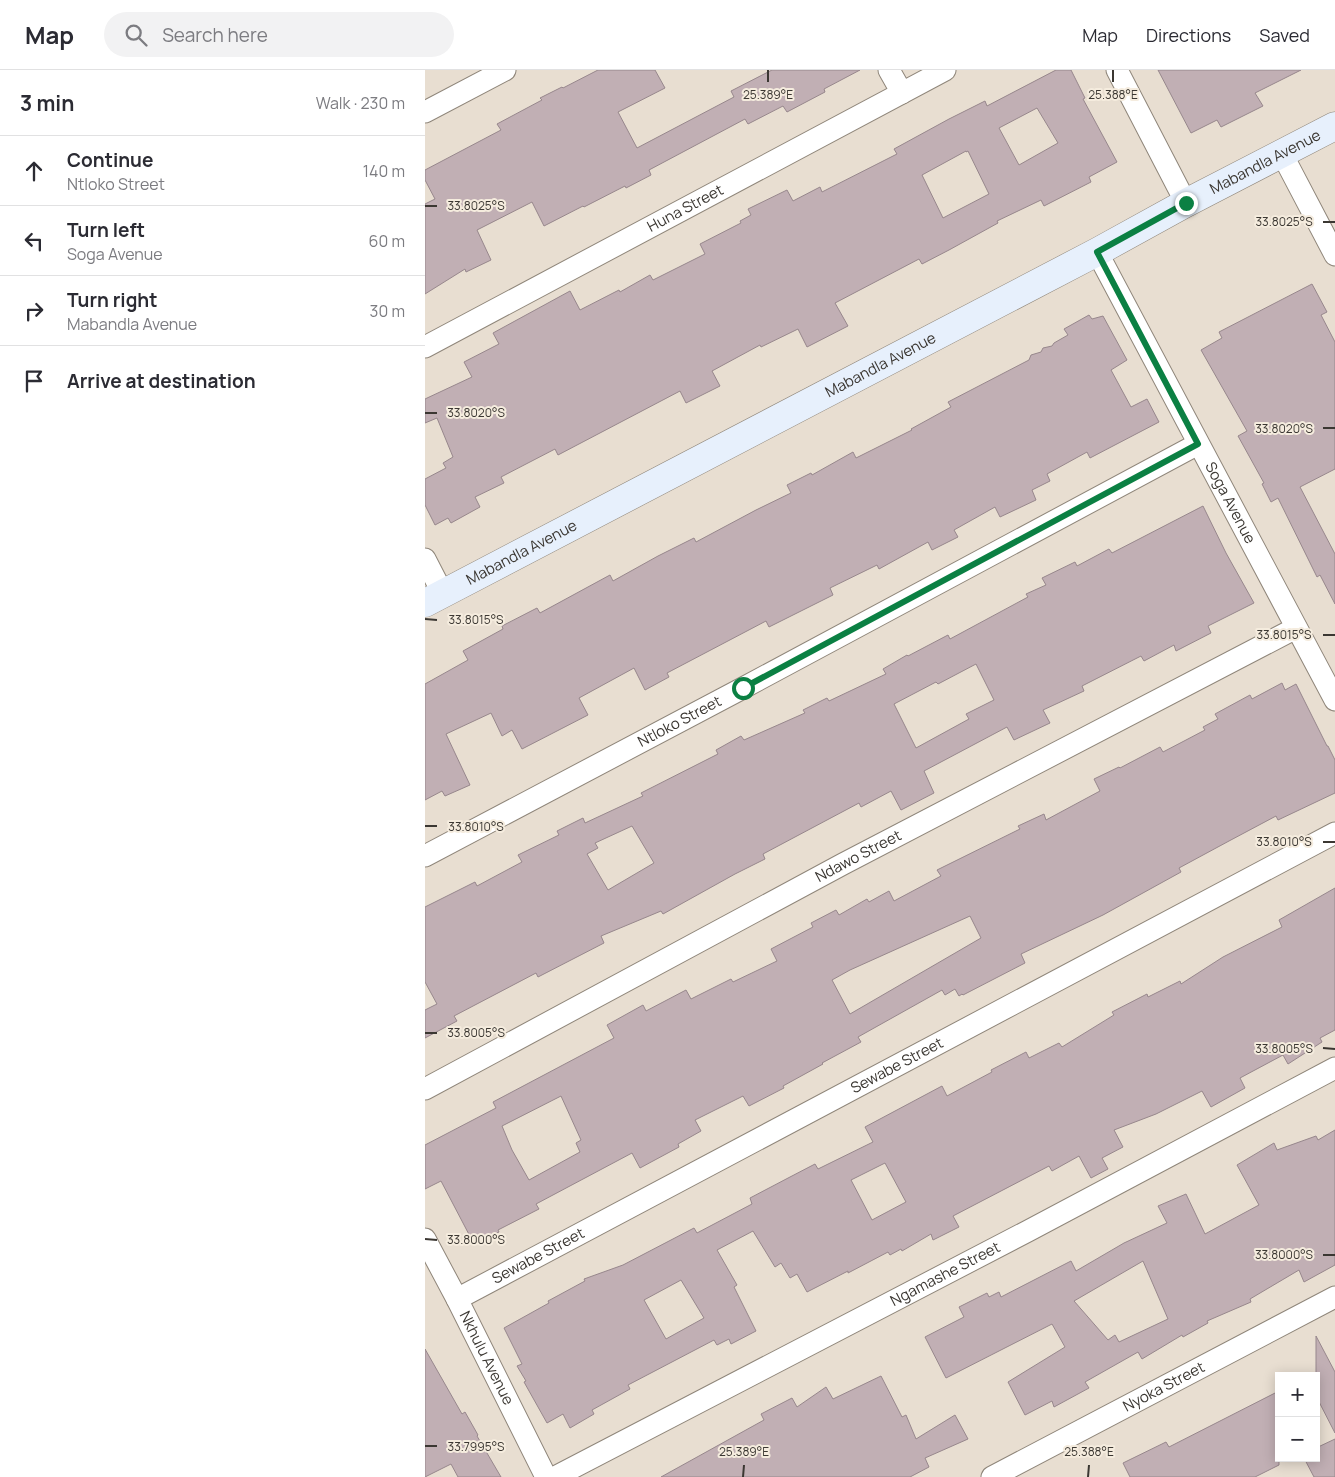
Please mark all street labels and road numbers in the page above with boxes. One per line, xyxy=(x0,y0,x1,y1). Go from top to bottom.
street label: Mabandla Avenue xyxy=(1206,124,1324,199)
street label: Huna Street xyxy=(643,179,727,237)
street label: Mabandla Avenue xyxy=(821,327,940,402)
street label: Soga Avenue xyxy=(1200,458,1261,547)
street label: Mabandla Avenue xyxy=(462,514,581,590)
street label: Ntloko Street xyxy=(634,690,725,752)
street label: Ndawo Street xyxy=(811,824,905,887)
street label: Sewabe Street xyxy=(847,1032,947,1098)
street label: Sewabe Street xyxy=(488,1222,588,1289)
street label: Ngamashe Street xyxy=(886,1236,1004,1311)
street label: Nkhulu Avenue xyxy=(455,1307,519,1409)
street label: Nyoka Street xyxy=(1119,1356,1208,1417)

